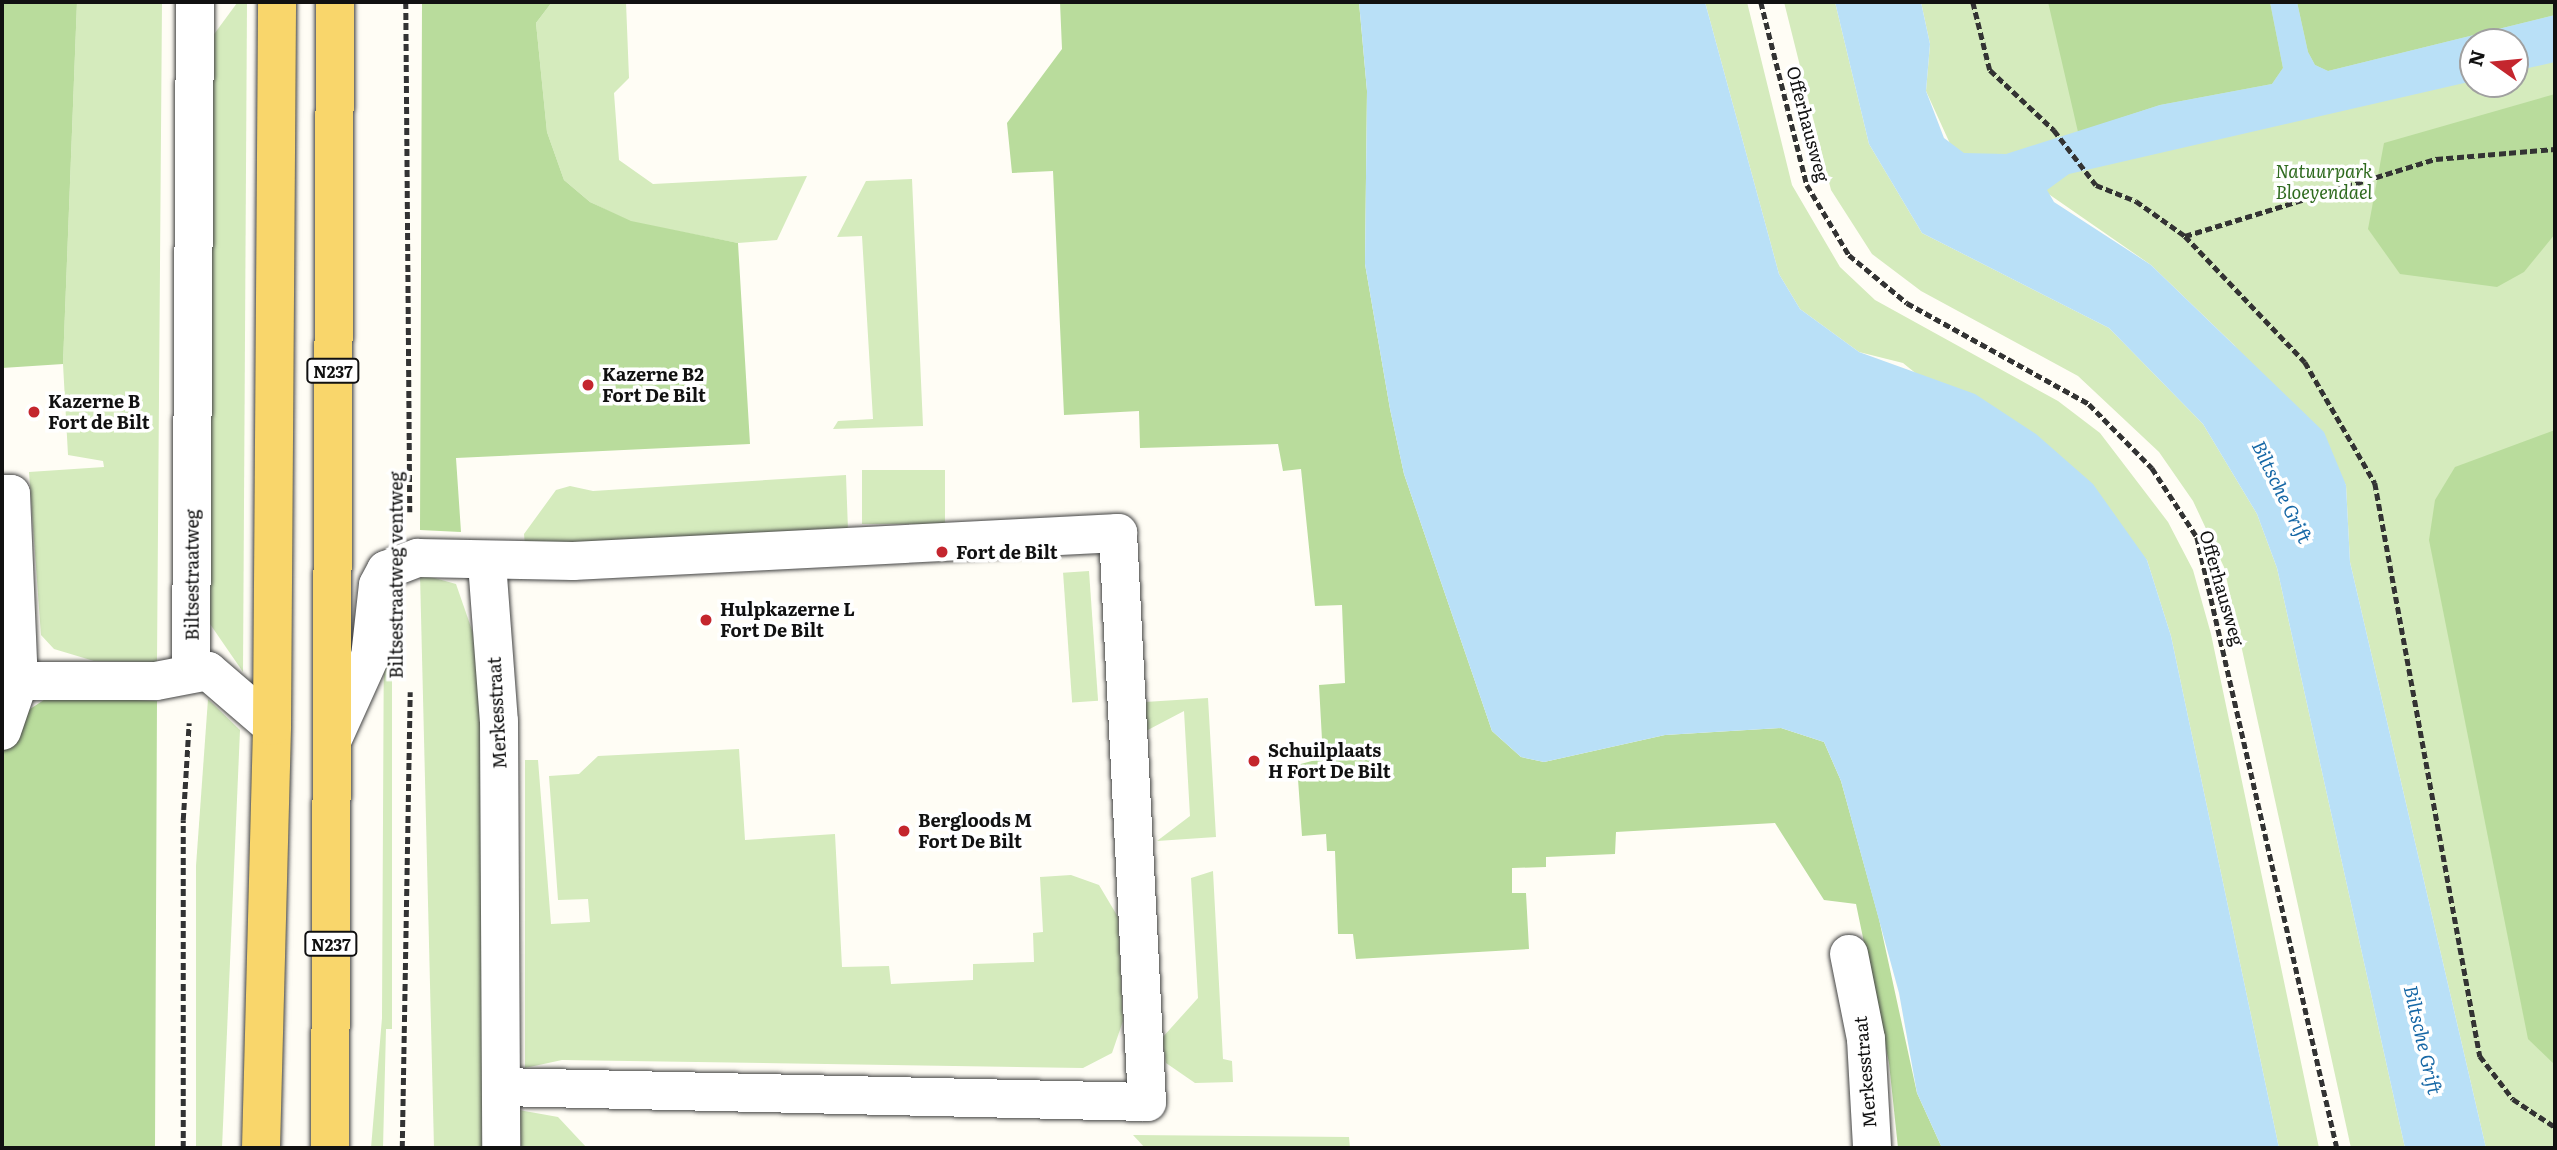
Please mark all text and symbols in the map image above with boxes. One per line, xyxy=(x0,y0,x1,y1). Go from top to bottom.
north arrow xyxy=(2459,28,2529,98)
text: N xyxy=(2460,47,2491,69)
street label: Offerhausweg xyxy=(1782,64,1834,184)
park label: Natuurpark Bloeyendael xyxy=(2275,161,2373,204)
road number: N237 xyxy=(305,358,361,384)
place label: Kazerne B2 Fort De Bilt xyxy=(602,364,706,406)
marker: Kazerne B2 Fort De Bilt xyxy=(580,377,596,393)
place label: Kazerne B Fort de Bilt xyxy=(48,391,150,434)
marker: Kazerne B Fort de Bilt xyxy=(26,404,42,420)
water label: Biltsche Grift xyxy=(2247,437,2317,547)
street label: Biltsestraatweg ventweg xyxy=(385,471,407,679)
street label: Biltsestraatweg xyxy=(181,509,203,641)
street label: Offerhausweg xyxy=(2195,528,2249,648)
place label: Fort de Bilt xyxy=(956,541,1058,563)
marker: Fort de Bilt xyxy=(934,544,950,560)
place label: Hulpkazerne L Fort De Bilt xyxy=(720,599,855,642)
marker: Hulpkazerne L Fort De Bilt xyxy=(698,612,714,628)
street label: Merkesstraat xyxy=(483,656,511,770)
place label: Schuilplaats H Fort De Bilt xyxy=(1268,740,1391,782)
marker: Schuilplaats H Fort De Bilt xyxy=(1246,753,1262,769)
place label: Bergloods M Fort De Bilt xyxy=(918,810,1032,852)
marker: Bergloods M Fort De Bilt xyxy=(896,823,912,839)
road number: N237 xyxy=(303,932,359,956)
water label: Biltsche Grift xyxy=(2399,983,2447,1097)
street label: Merkesstraat xyxy=(1849,1015,1881,1129)

